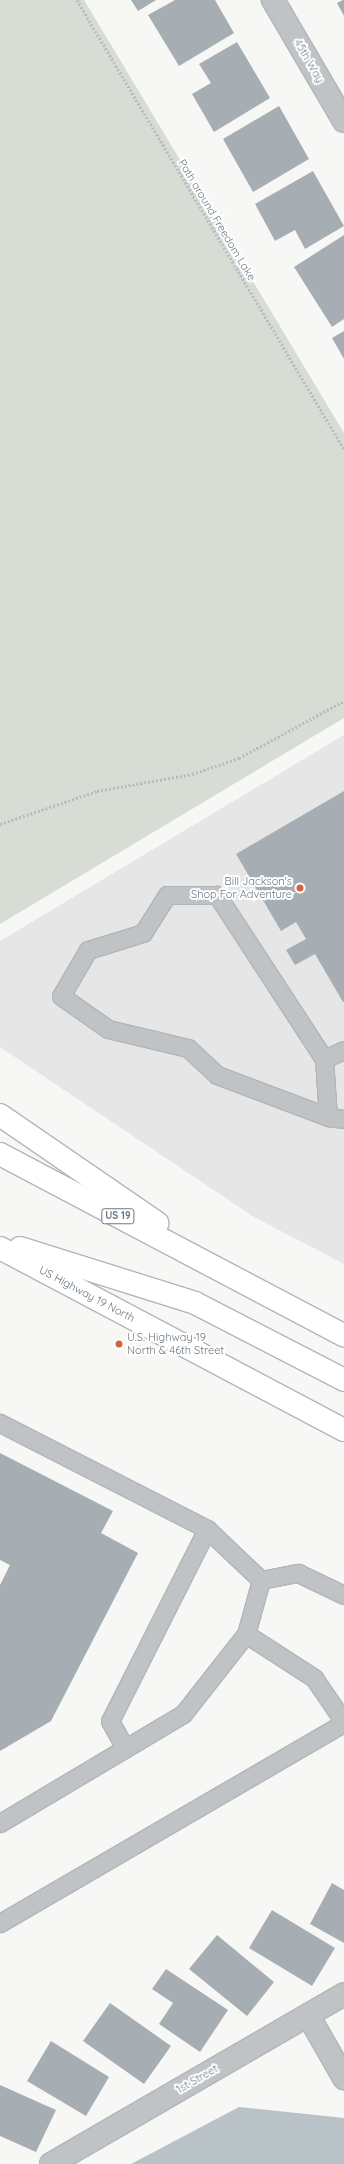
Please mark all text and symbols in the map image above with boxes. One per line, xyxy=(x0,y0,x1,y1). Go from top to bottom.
street label: 45th Way xyxy=(291,37,327,85)
street label: Path around Freedom Lake xyxy=(176,157,258,283)
place label: Bill Jackson's Shop For Adventure xyxy=(191,875,292,901)
marker: Bill Jackson's Shop For Adventure xyxy=(295,883,305,893)
road number: US 19 xyxy=(101,1208,135,1224)
street label: US Highway 19 North xyxy=(37,1263,137,1325)
place label: U.S. Highway 19 North & 46th Street xyxy=(127,1331,224,1357)
marker: U.S. Highway 19 North & 46th Street xyxy=(114,1339,124,1349)
street label: 1st Street xyxy=(174,2062,220,2096)

